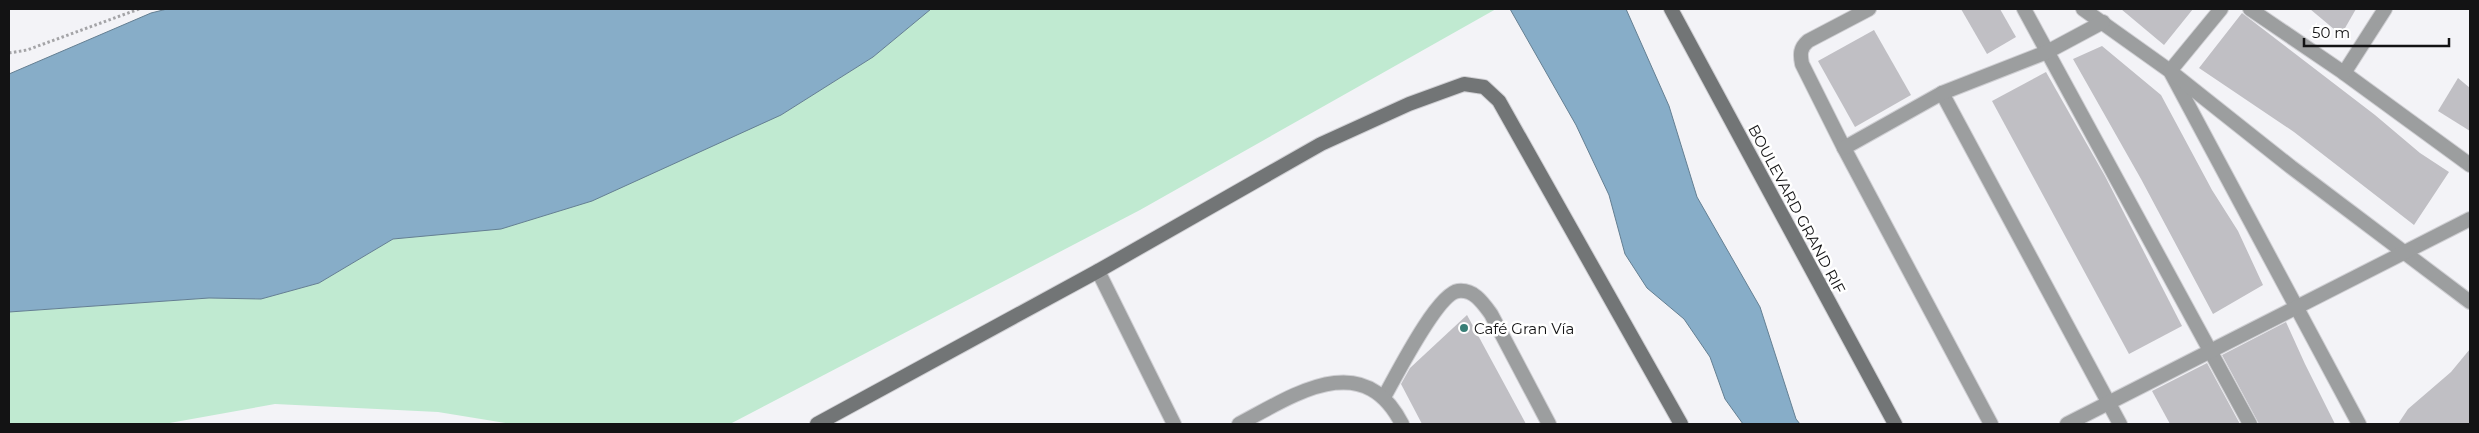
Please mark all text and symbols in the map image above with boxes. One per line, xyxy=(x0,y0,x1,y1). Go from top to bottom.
scale bar xyxy=(2304,15,2449,47)
text: 50 m xyxy=(2312,23,2350,42)
street label: BOULEVARD GRAND RIF xyxy=(1744,121,1850,297)
place label: Café Gran Vía xyxy=(1474,319,1574,338)
marker: Café Gran Vía xyxy=(1458,322,1470,334)

